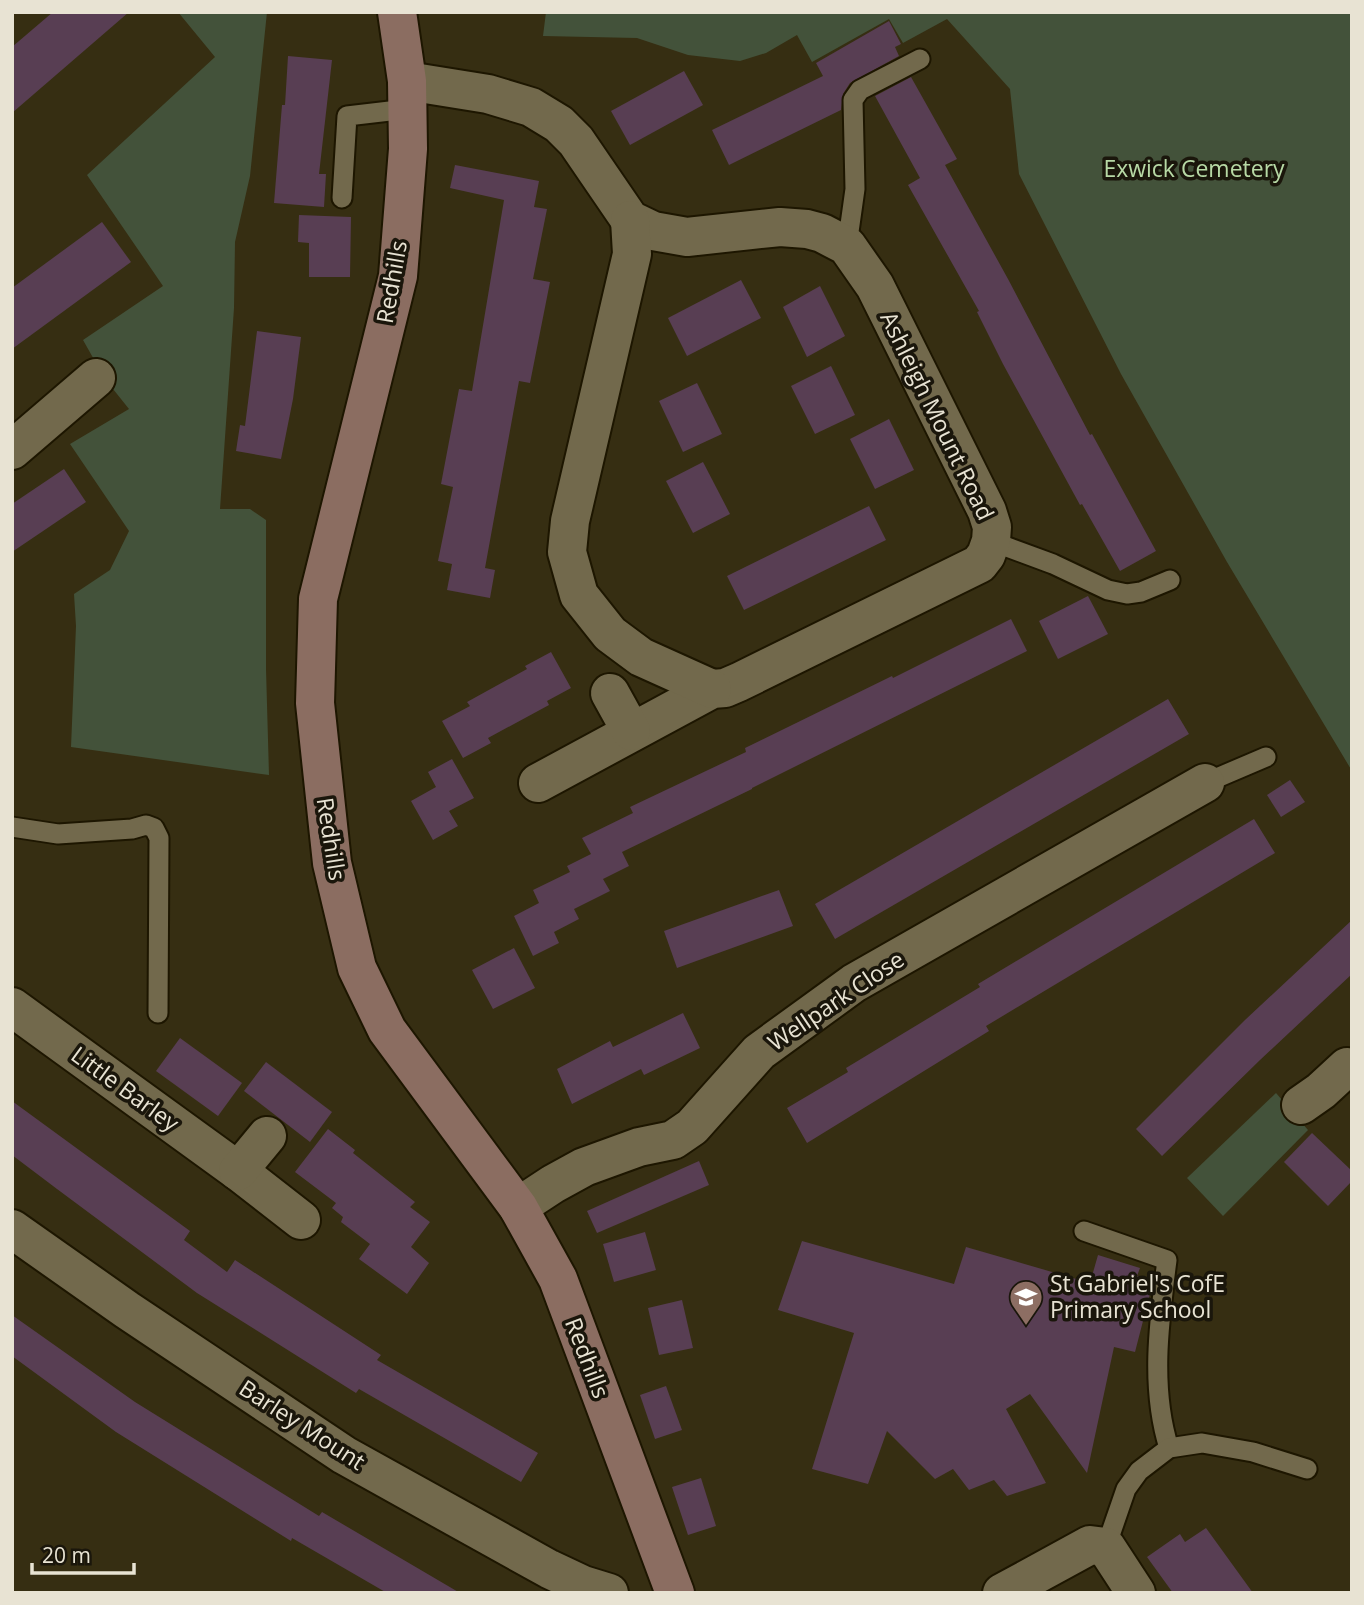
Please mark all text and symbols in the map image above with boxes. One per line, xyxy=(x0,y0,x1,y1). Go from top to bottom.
park label: Exwick Cemetery xyxy=(1103,152,1285,184)
street label: Redhills xyxy=(368,238,414,326)
street label: Ashleigh Mount Road xyxy=(873,306,1002,525)
street label: Redhills xyxy=(310,795,354,883)
street label: Wellpark Close xyxy=(761,943,910,1058)
street label: Little Barley xyxy=(65,1038,186,1139)
place label: St Gabriel's CofE Primary School xyxy=(1050,1267,1225,1325)
school or university icon: St Gabriel's CofE Primary School xyxy=(1007,1278,1045,1327)
street label: Redhills xyxy=(558,1313,618,1402)
street label: Barley Mount xyxy=(233,1371,372,1477)
scale bar xyxy=(32,1532,133,1576)
text: 20 m xyxy=(42,1541,91,1569)

